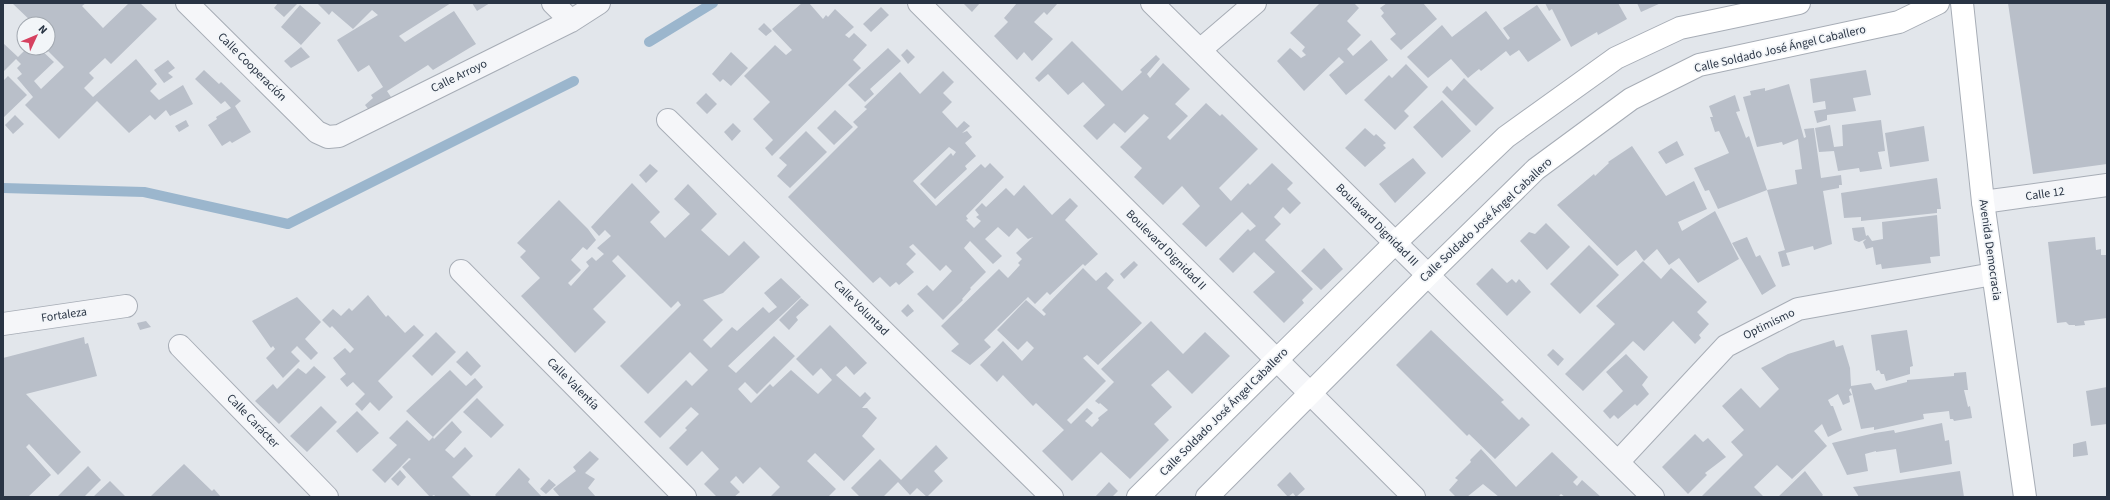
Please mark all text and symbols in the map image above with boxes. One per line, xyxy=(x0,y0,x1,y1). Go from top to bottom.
north arrow xyxy=(16,16,56,56)
street label: Calle Soldado José Ángel Caballero xyxy=(1693,21,1867,77)
text: N xyxy=(35,22,51,37)
street label: Calle Cooperación xyxy=(214,29,290,105)
street label: Calle Arroyo xyxy=(428,55,490,97)
street label: Calle Soldado José Ángel Caballero xyxy=(1416,154,1556,286)
street label: Boulavard Dignidad III xyxy=(1332,180,1422,270)
street label: Calle 12 xyxy=(2024,183,2066,205)
street label: Avenida Democracia xyxy=(1974,198,2006,302)
street label: Boulevard Dignidad II xyxy=(1122,206,1210,294)
street label: Calle Voluntad xyxy=(829,276,893,340)
street label: Fortaleza xyxy=(40,303,88,327)
street label: Optimismo xyxy=(1740,304,1798,344)
street label: Calle Soldado José Ángel Caballero xyxy=(1156,344,1292,480)
street label: Calle Valentía xyxy=(543,354,603,414)
street label: Calle Carácter xyxy=(223,390,284,453)

